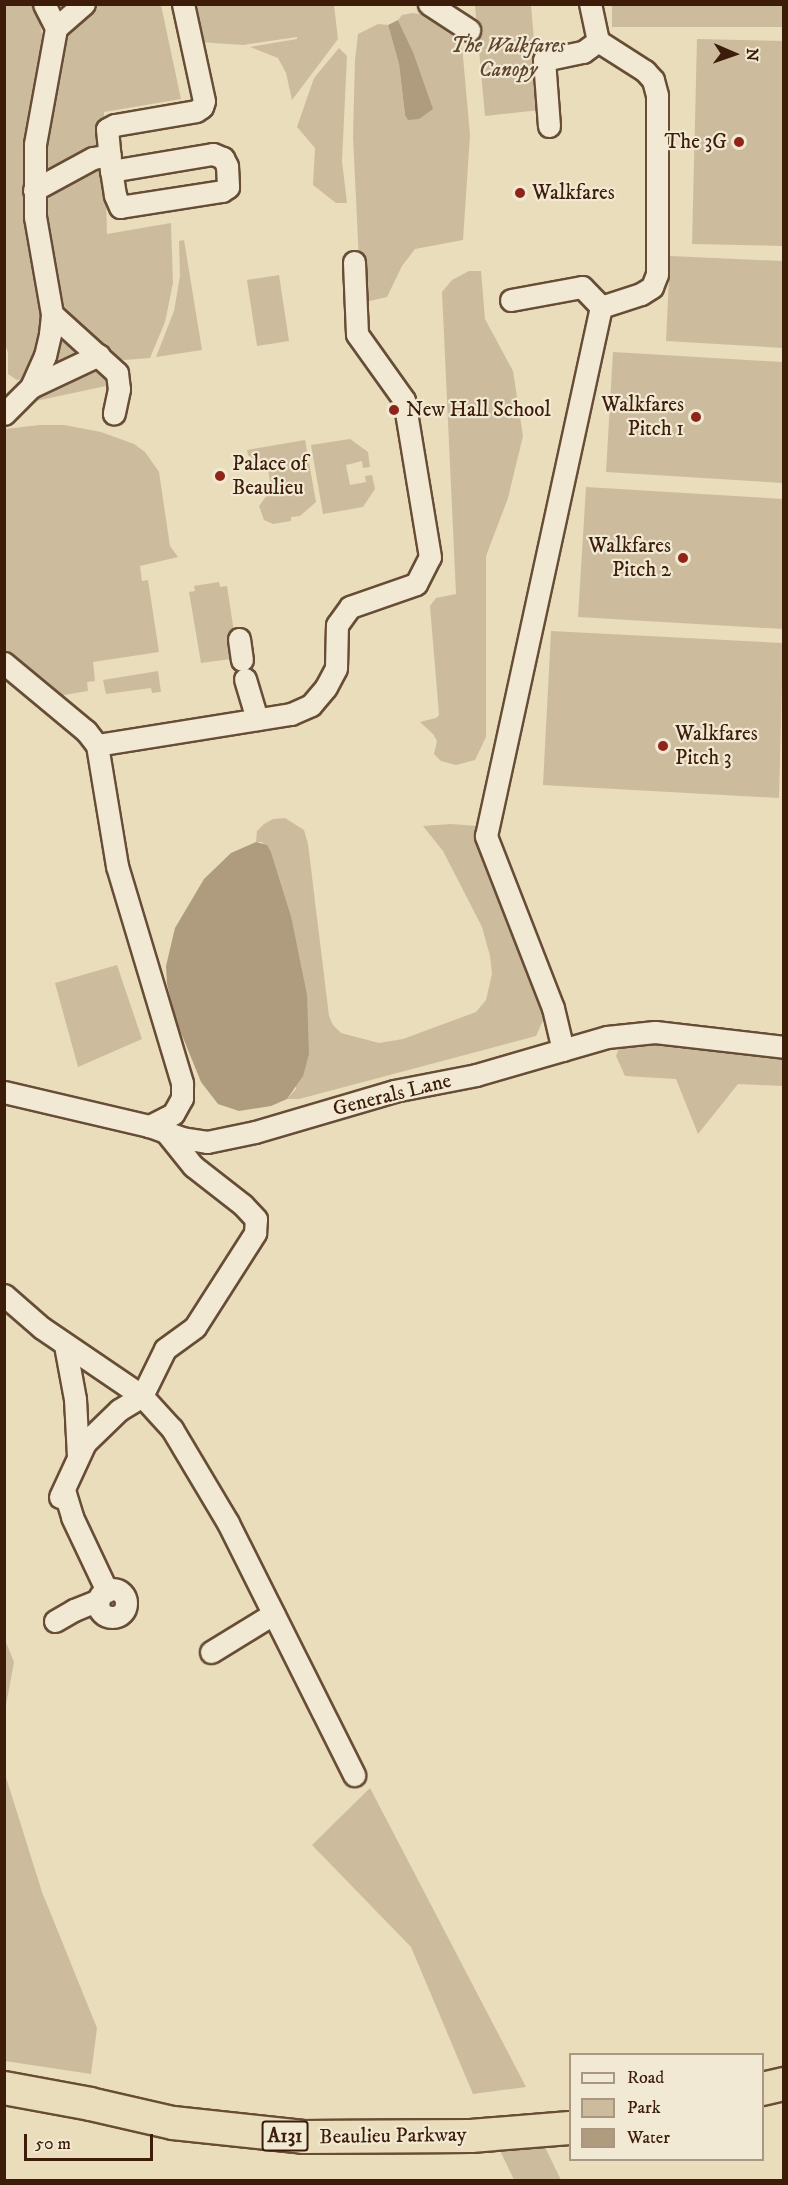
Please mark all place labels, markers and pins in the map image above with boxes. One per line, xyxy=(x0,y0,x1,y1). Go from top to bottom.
place label: The 3G xyxy=(664,129,727,155)
marker: The 3G xyxy=(732,135,746,149)
place label: Walkfares xyxy=(532,180,615,206)
marker: Walkfares xyxy=(513,186,527,200)
place label: Walkfares Pitch 1 xyxy=(601,392,684,442)
place label: New Hall School xyxy=(406,397,551,423)
marker: New Hall School xyxy=(387,403,401,417)
marker: Walkfares Pitch 1 xyxy=(689,410,703,424)
place label: Palace of Beaulieu xyxy=(232,451,307,501)
marker: Palace of Beaulieu xyxy=(213,469,227,483)
place label: Walkfares Pitch 2 xyxy=(588,533,671,583)
marker: Walkfares Pitch 2 xyxy=(676,551,690,565)
place label: Walkfares Pitch 3 xyxy=(675,721,758,771)
marker: Walkfares Pitch 3 xyxy=(656,739,670,753)

